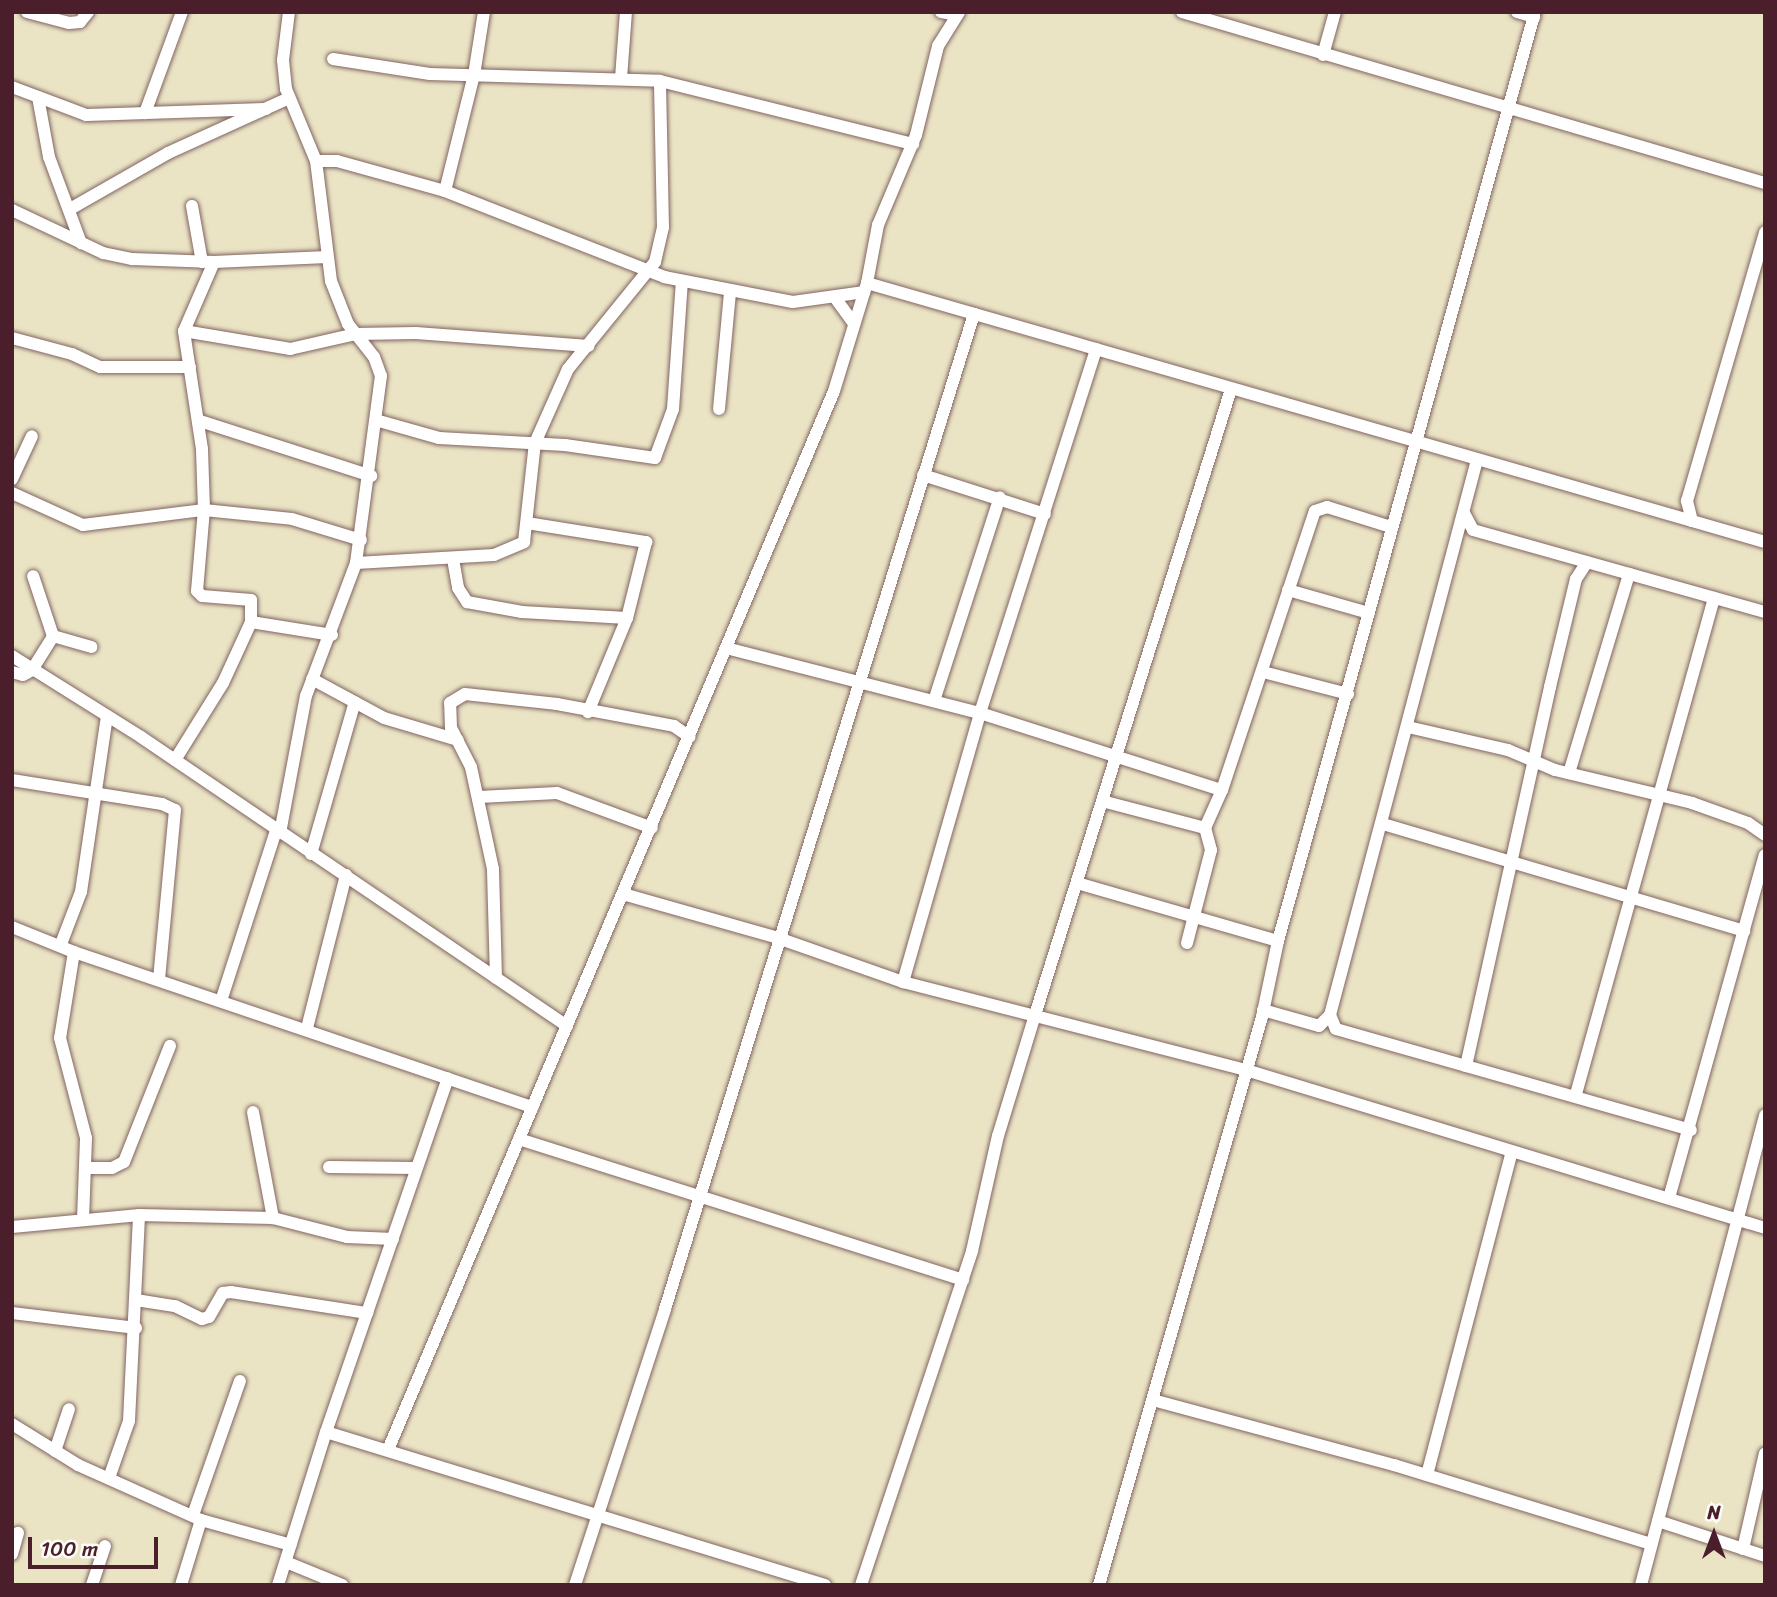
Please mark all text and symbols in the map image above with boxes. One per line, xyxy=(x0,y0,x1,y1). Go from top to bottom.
text: N xyxy=(1707,1496,1721,1529)
north arrow xyxy=(1679,1499,1749,1569)
scale bar xyxy=(32,1524,161,1568)
text: 100 m xyxy=(41,1530,98,1568)

